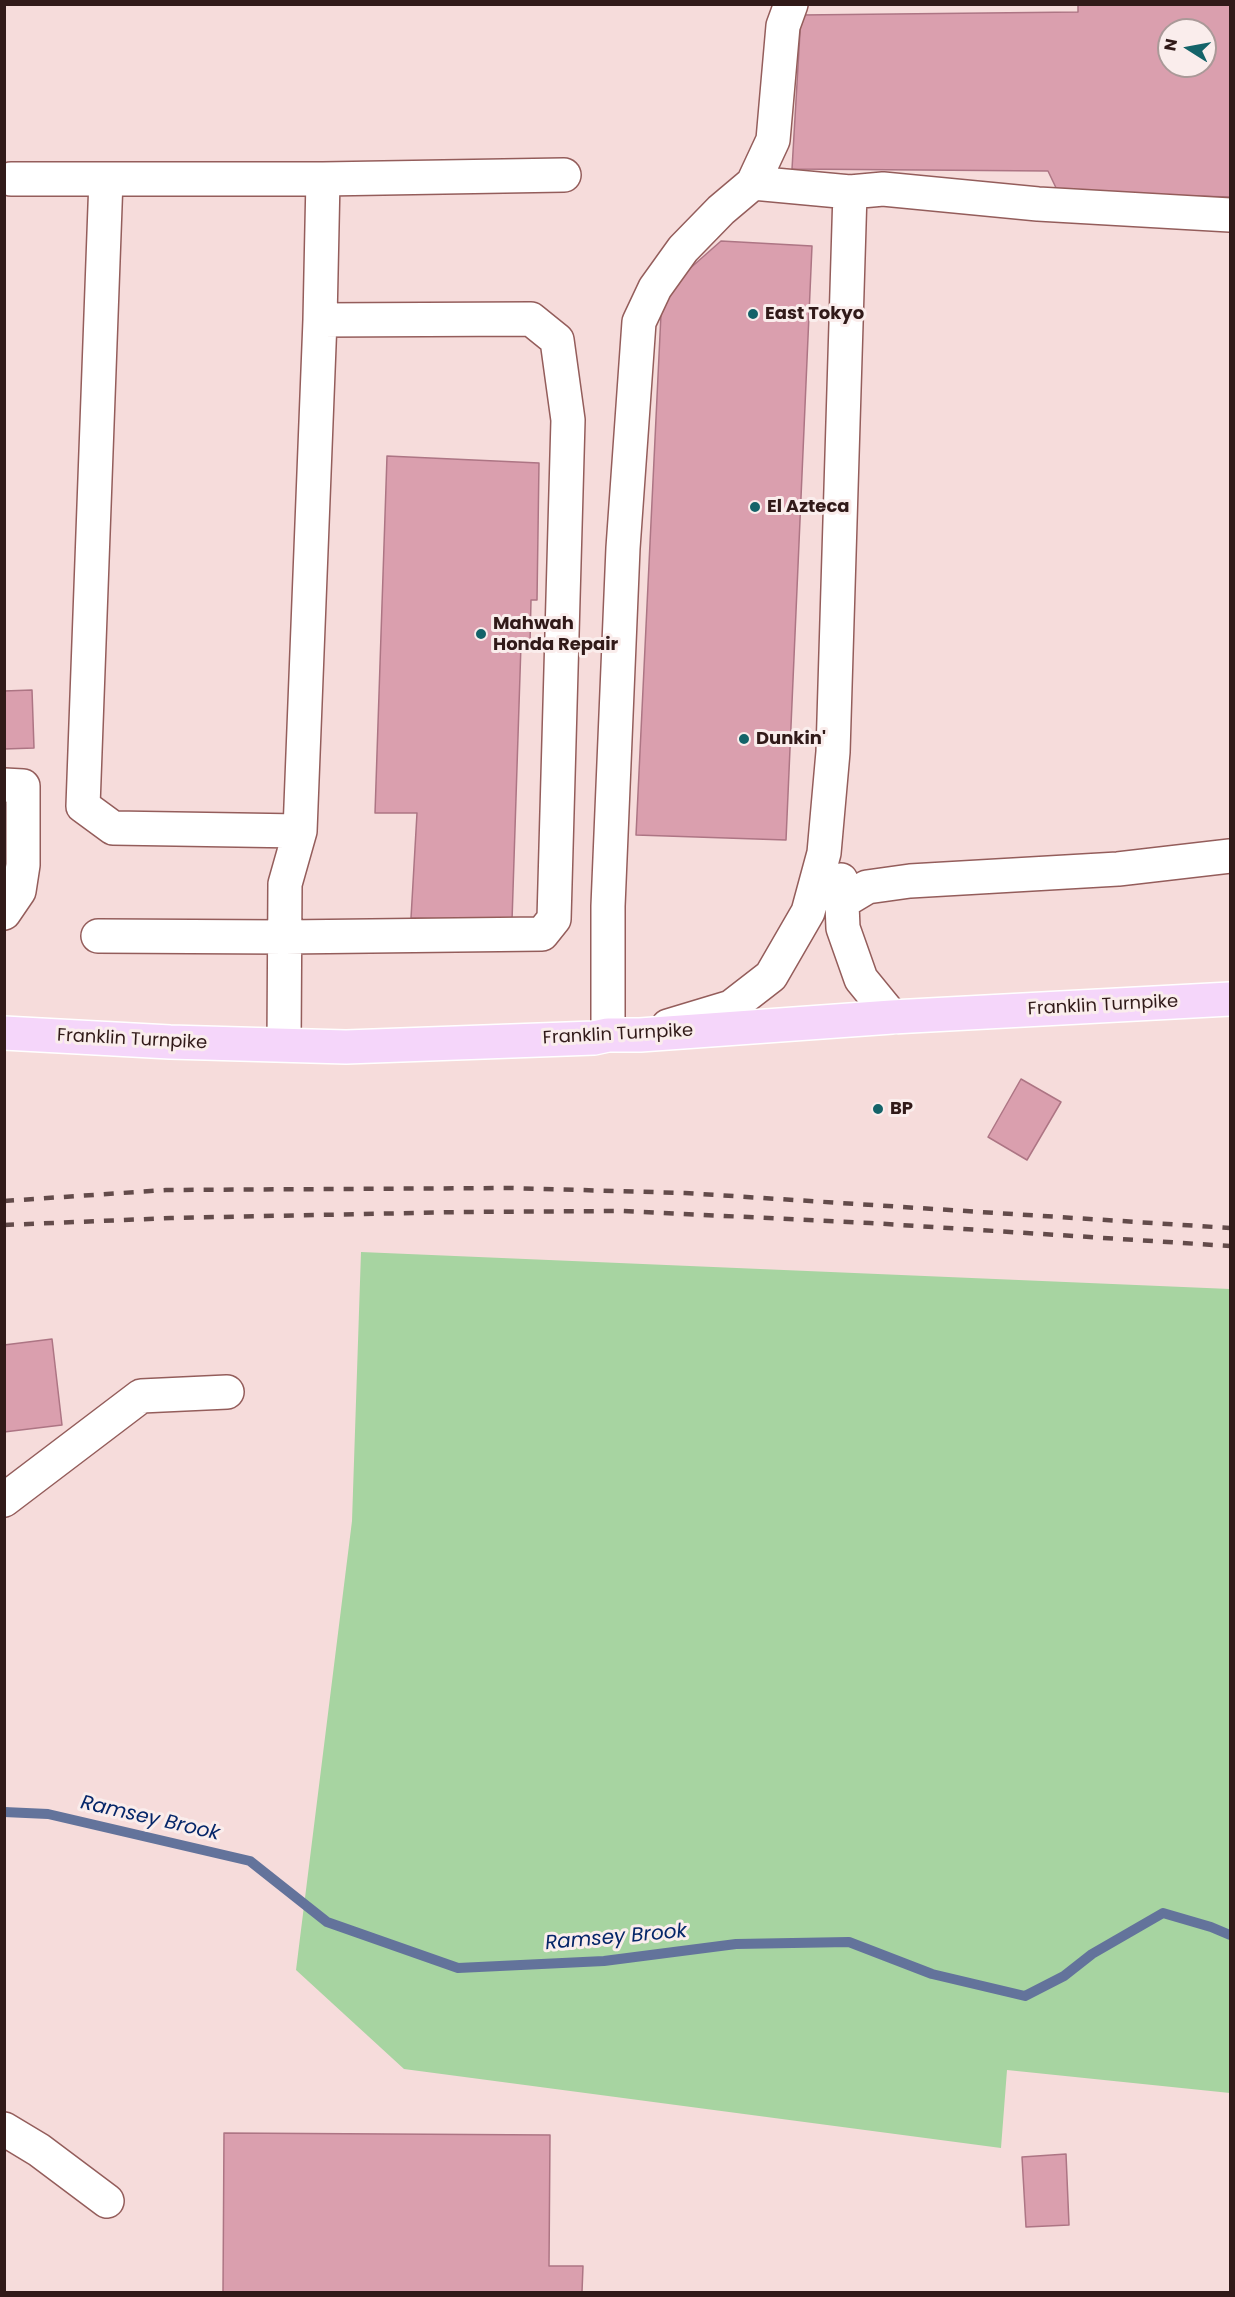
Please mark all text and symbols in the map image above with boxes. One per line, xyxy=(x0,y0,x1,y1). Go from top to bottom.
north arrow xyxy=(1157,18,1217,78)
text: N xyxy=(1158,37,1183,53)
place label: East Tokyo xyxy=(765,303,864,325)
marker: East Tokyo xyxy=(746,307,760,321)
place label: El Azteca xyxy=(767,496,850,518)
marker: El Azteca xyxy=(748,500,762,514)
place label: Mahwah Honda Repair xyxy=(493,613,618,656)
marker: Mahwah Honda Repair xyxy=(474,627,488,641)
place label: Dunkin' xyxy=(756,728,826,750)
marker: Dunkin' xyxy=(737,732,751,746)
street label: Franklin Turnpike xyxy=(1027,991,1179,1021)
street label: Franklin Turnpike xyxy=(542,1020,694,1050)
street label: Franklin Turnpike xyxy=(56,1025,208,1055)
place label: BP xyxy=(890,1098,913,1120)
marker: BP xyxy=(871,1102,885,1116)
water label: Ramsey Brook xyxy=(78,1791,222,1847)
water label: Ramsey Brook xyxy=(544,1920,688,1956)

